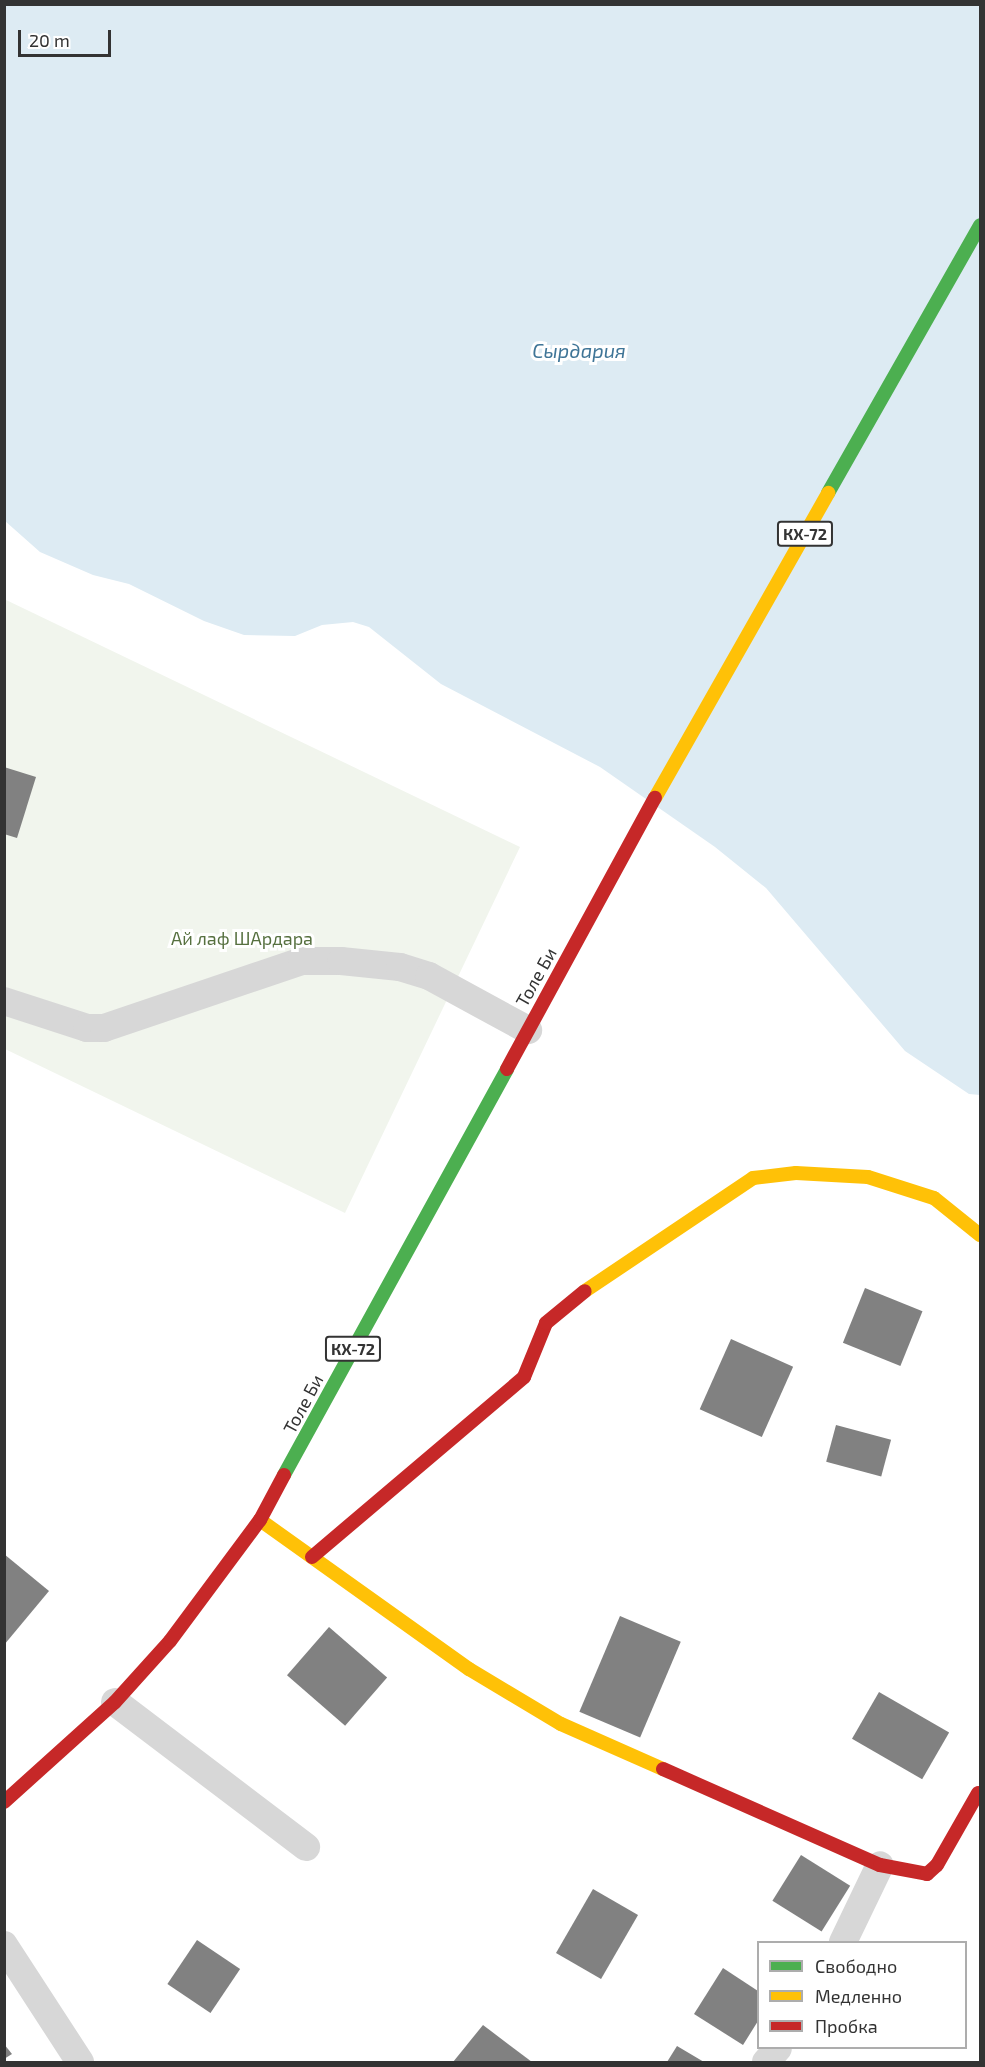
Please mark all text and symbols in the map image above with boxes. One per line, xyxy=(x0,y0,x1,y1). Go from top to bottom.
scale bar xyxy=(21,18,114,56)
text: 20 m xyxy=(29,29,70,51)
water label: Сырдария xyxy=(532,338,626,362)
road number: КХ-72 xyxy=(776,521,834,547)
park label: Ай лаф ШАрдара xyxy=(171,927,313,949)
street label: Толе Би xyxy=(511,944,561,1010)
road number: КХ-72 xyxy=(324,1336,382,1362)
street label: Толе Би xyxy=(278,1371,328,1437)
legend xyxy=(757,1941,967,2049)
text: Свободно xyxy=(815,1955,897,1977)
text: Медленно xyxy=(815,1985,902,2007)
text: Пробка xyxy=(815,2015,878,2037)

